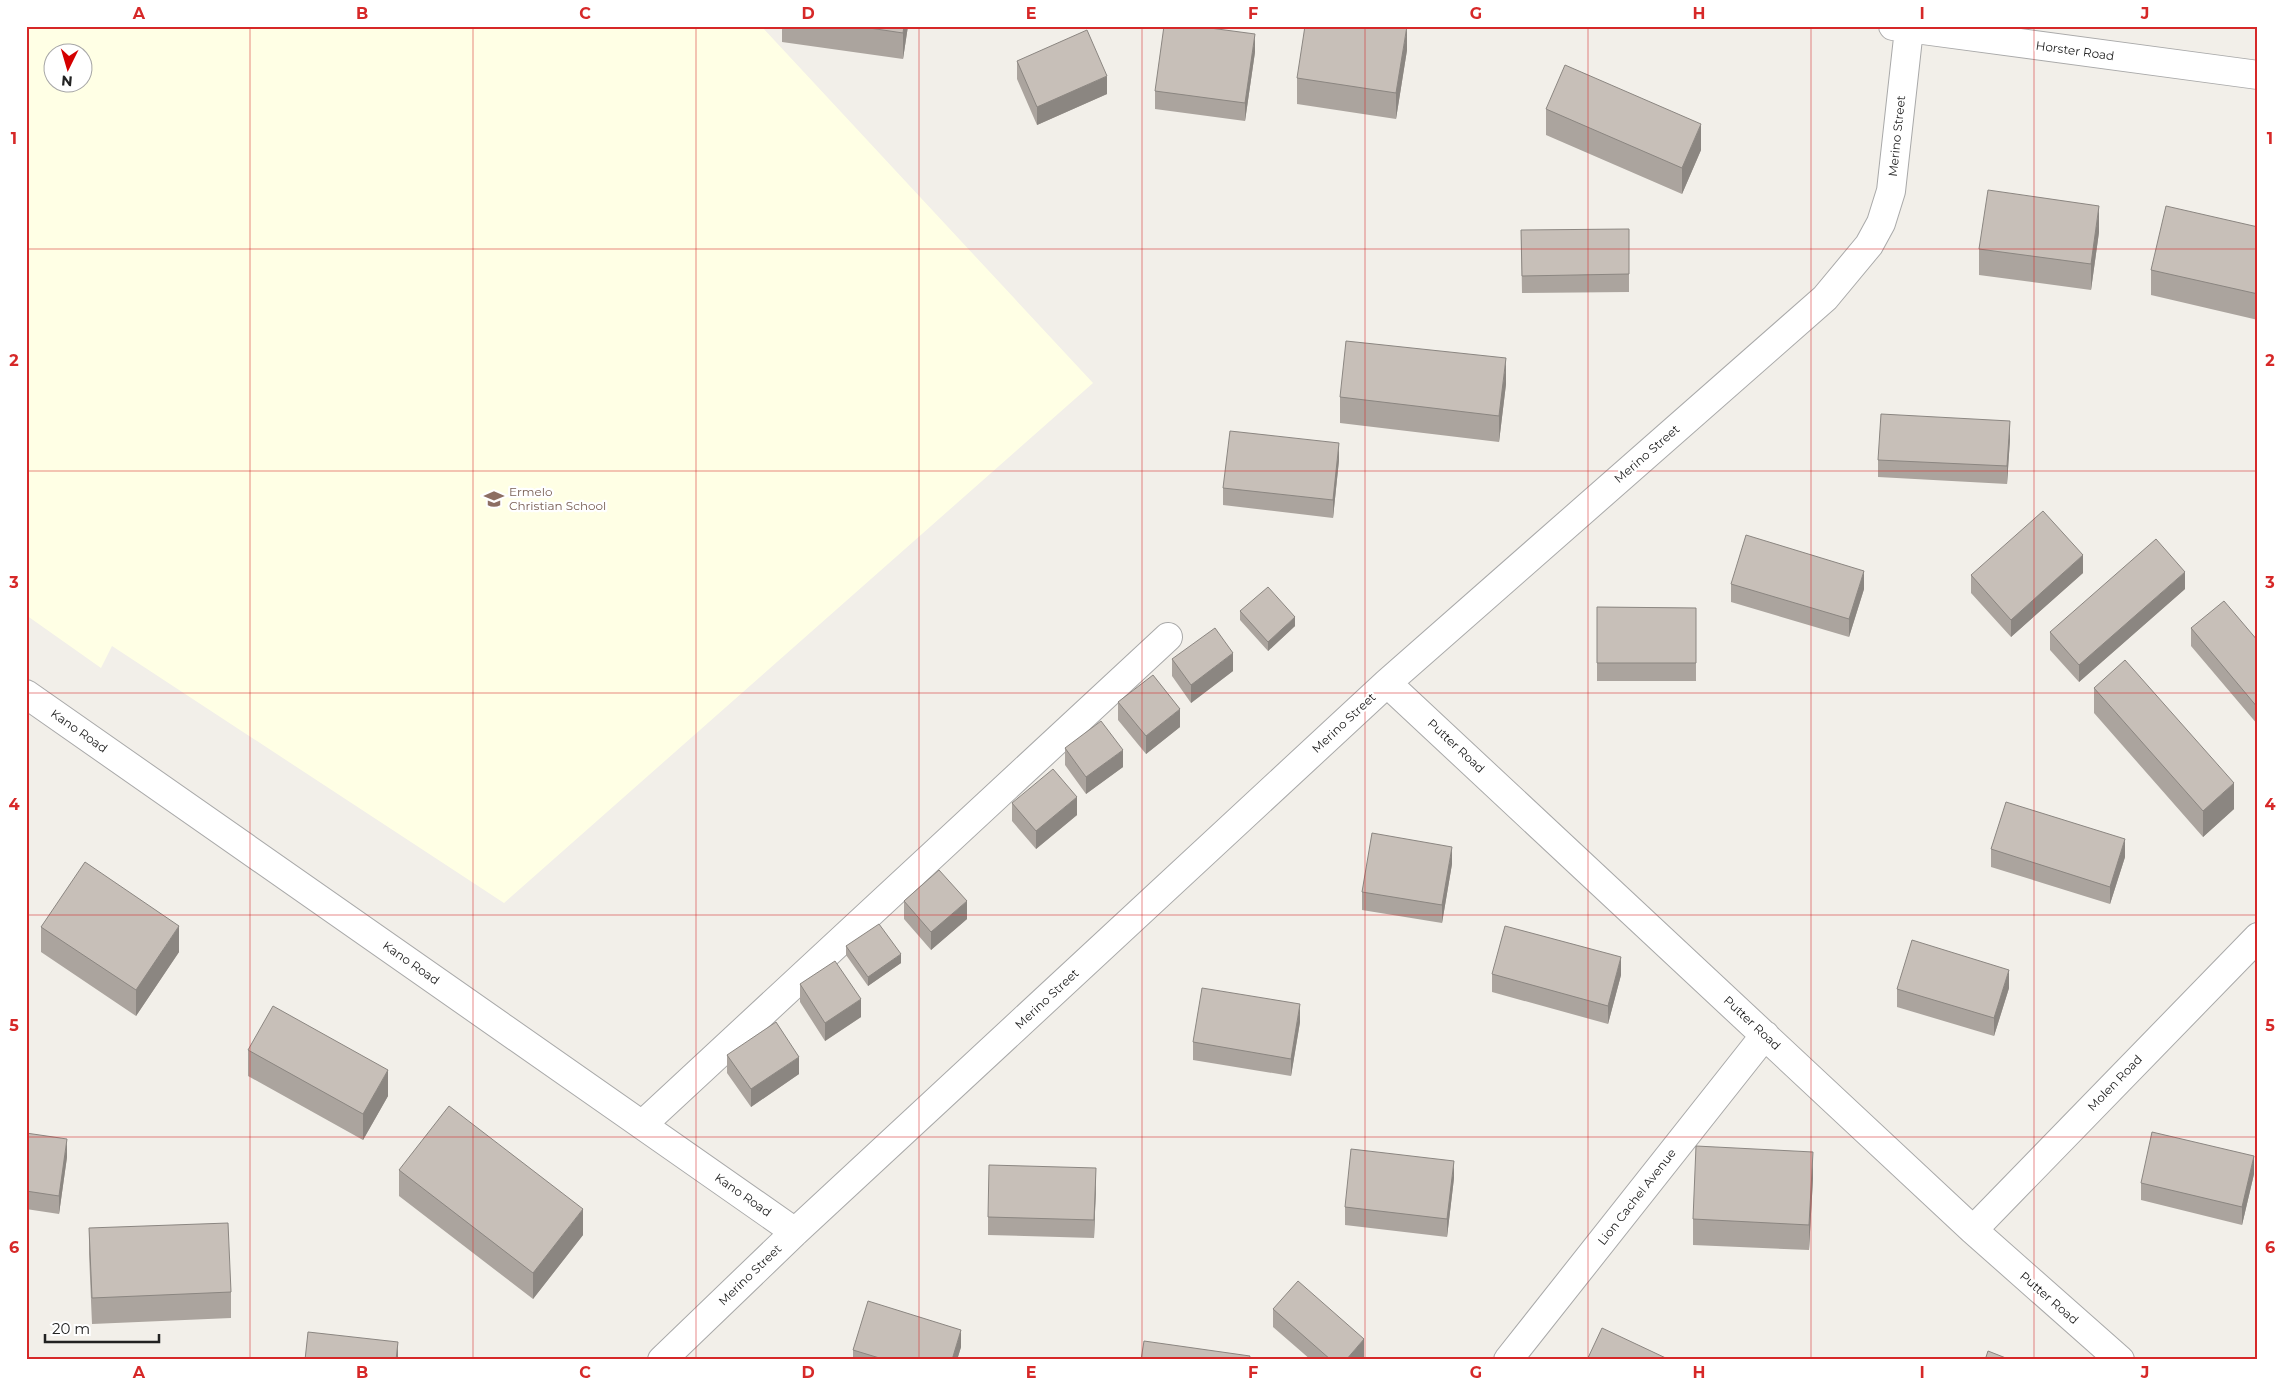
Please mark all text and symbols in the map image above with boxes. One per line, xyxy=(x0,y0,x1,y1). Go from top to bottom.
text: A xyxy=(132,4,146,23)
text: B xyxy=(356,4,368,23)
text: C xyxy=(579,4,591,23)
text: D xyxy=(801,4,815,23)
text: E xyxy=(1026,4,1036,23)
text: F xyxy=(1248,4,1258,23)
text: G xyxy=(1470,4,1482,23)
text: H xyxy=(1693,4,1705,23)
text: I xyxy=(1919,4,1925,23)
text: J xyxy=(2140,4,2149,23)
street label: Horster Road xyxy=(2035,38,2115,63)
north arrow xyxy=(42,42,92,92)
text: N xyxy=(60,71,73,90)
street label: Merino Street xyxy=(1885,94,1908,177)
text: 1 xyxy=(11,129,17,148)
text: 1 xyxy=(2267,129,2273,148)
text: 2 xyxy=(9,351,19,370)
text: 2 xyxy=(2265,351,2275,370)
street label: Merino Street xyxy=(1611,421,1683,486)
place label: Ermelo Christian School xyxy=(509,484,606,513)
school or university icon: Ermelo Christian School xyxy=(483,488,505,510)
text: 3 xyxy=(8,573,19,592)
text: 3 xyxy=(2264,573,2275,592)
street label: Merino Street xyxy=(1309,689,1379,756)
street label: Kano Road xyxy=(48,706,110,756)
street label: Putter Road xyxy=(1425,715,1488,776)
text: 4 xyxy=(8,795,20,814)
text: 4 xyxy=(2264,795,2276,814)
street label: Kano Road xyxy=(380,938,442,988)
street label: Merino Street xyxy=(1012,965,1082,1032)
street label: Putter Road xyxy=(1721,992,1784,1053)
text: 5 xyxy=(9,1016,19,1035)
text: 5 xyxy=(2265,1016,2275,1035)
street label: Molen Road xyxy=(2084,1052,2145,1114)
street label: Lion Cachel Avenue xyxy=(1594,1145,1679,1248)
street label: Kano Road xyxy=(712,1170,774,1220)
text: 6 xyxy=(9,1238,19,1257)
text: 6 xyxy=(2265,1238,2275,1257)
street label: Merino Street xyxy=(715,1241,784,1308)
street label: Putter Road xyxy=(2017,1268,2082,1327)
scale bar xyxy=(45,1311,159,1343)
text: 20 m xyxy=(52,1319,90,1338)
text: A xyxy=(132,1363,146,1382)
text: B xyxy=(356,1363,368,1382)
text: C xyxy=(579,1363,591,1382)
text: D xyxy=(801,1363,815,1382)
text: E xyxy=(1026,1363,1036,1382)
text: F xyxy=(1248,1363,1258,1382)
text: G xyxy=(1470,1363,1482,1382)
text: H xyxy=(1693,1363,1705,1382)
text: I xyxy=(1919,1363,1925,1382)
text: J xyxy=(2140,1363,2149,1382)

